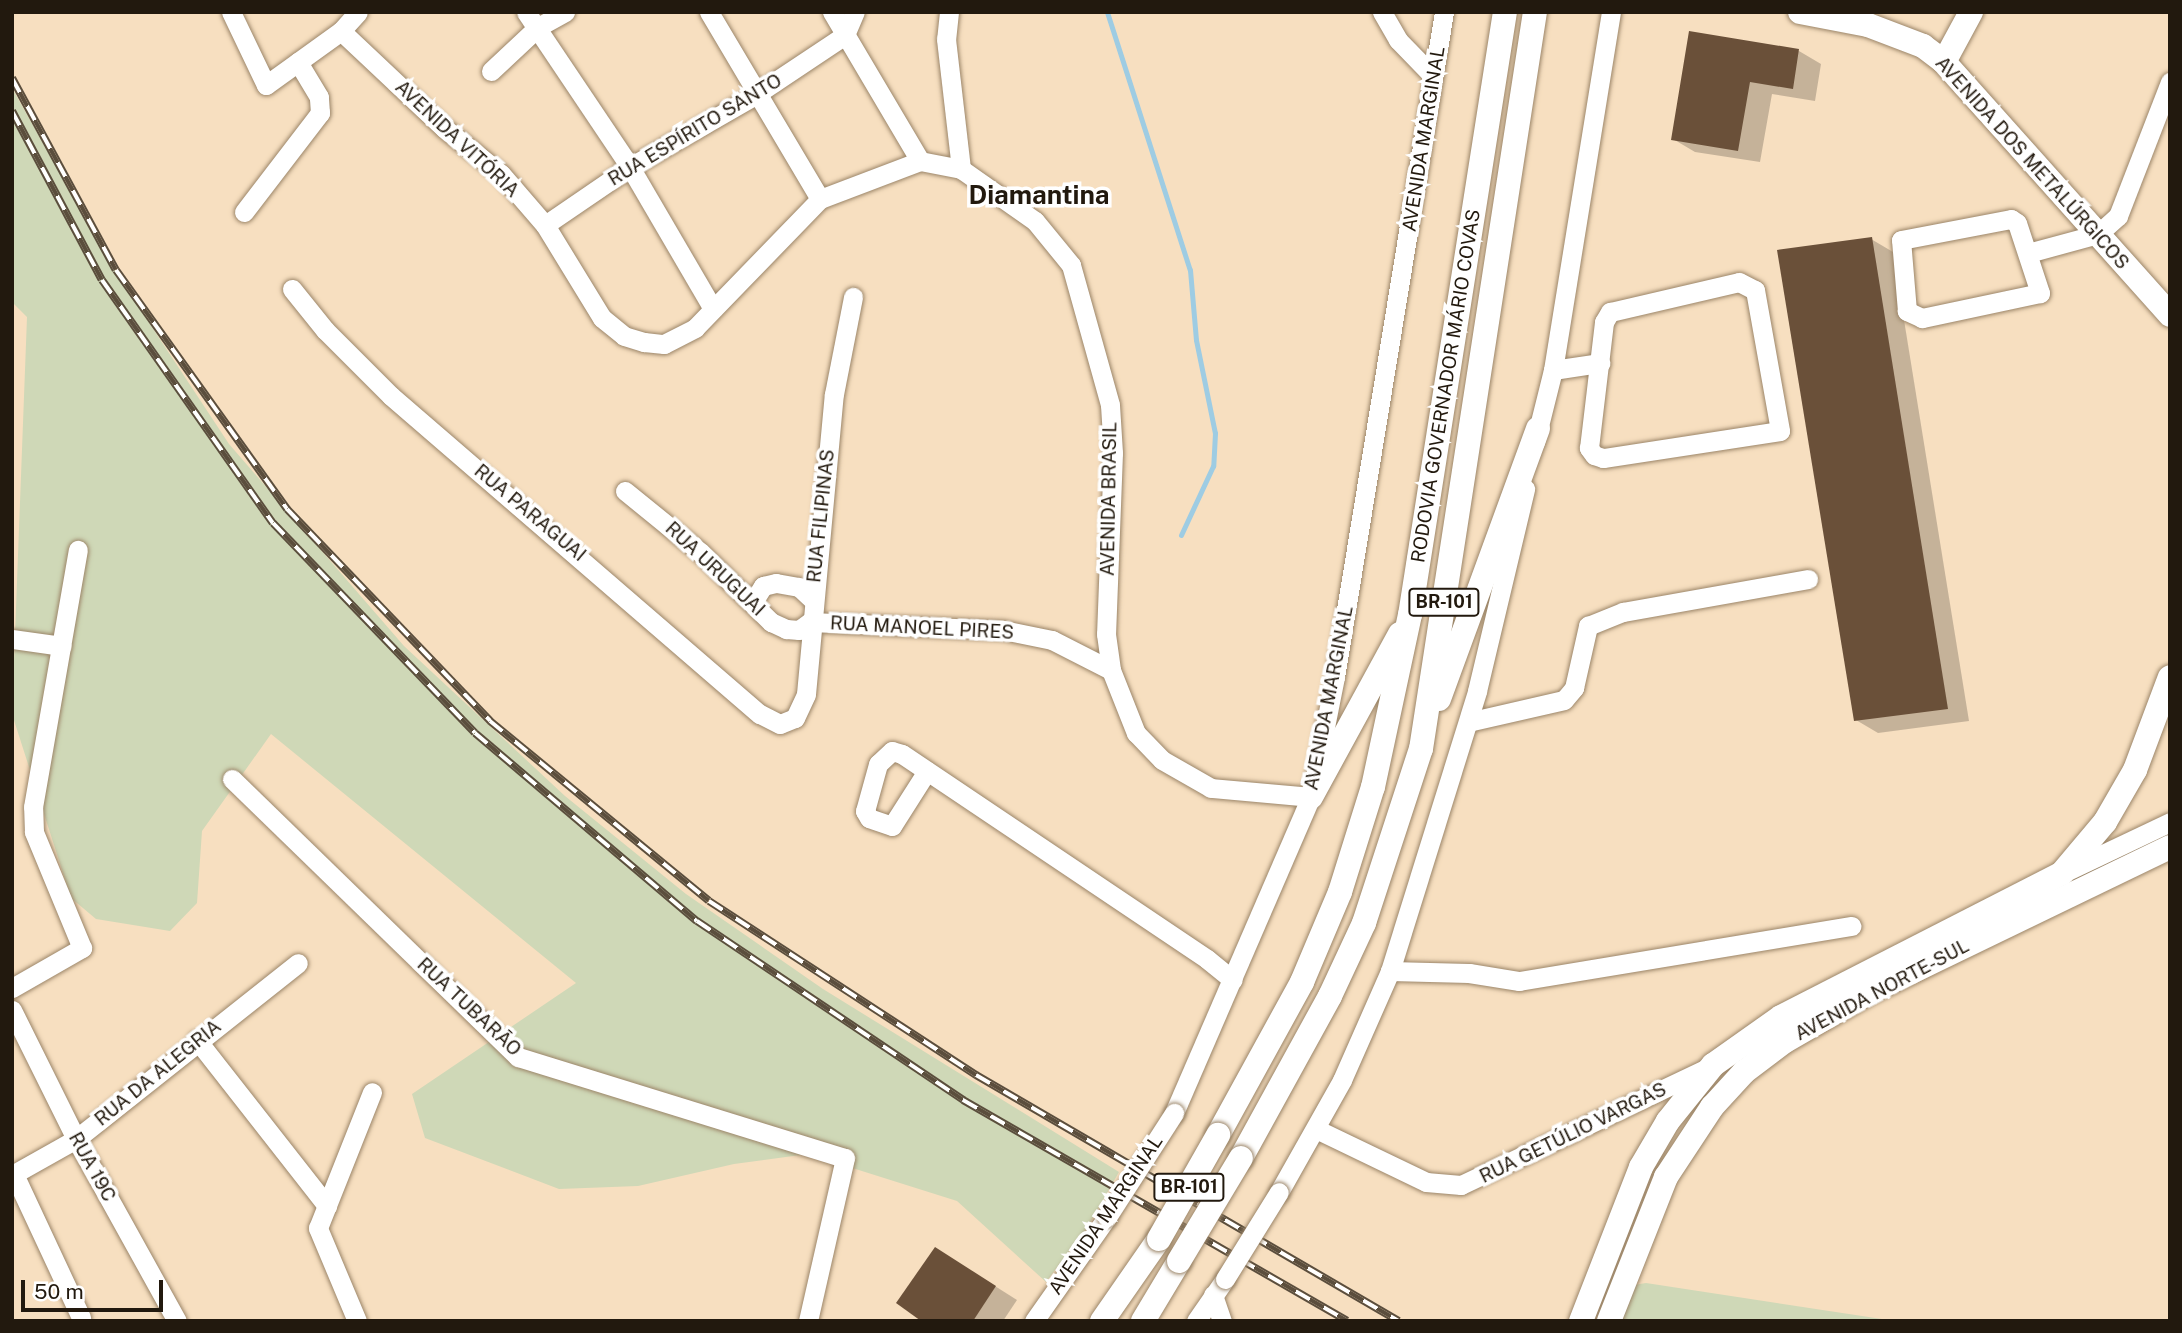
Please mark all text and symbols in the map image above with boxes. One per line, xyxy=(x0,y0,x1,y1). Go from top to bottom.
street label: AVENIDA MARGINAL xyxy=(1398,45,1450,233)
street label: AVENIDA DOS METALÚRGICOS xyxy=(1930,52,2134,274)
street label: RUA ESPÍRITO SANTO xyxy=(604,69,786,191)
street label: AVENIDA VITÓRIA xyxy=(390,76,524,202)
district label: Diamantina xyxy=(968,179,1110,211)
street label: RODOVIA GOVERNADOR MÁRIO COVAS xyxy=(1407,208,1485,564)
street label: AVENIDA BRASIL xyxy=(1096,422,1122,576)
street label: RUA FILIPINAS xyxy=(803,448,839,584)
street label: RUA PARAGUAI xyxy=(469,460,591,566)
street label: RUA URUGUAI xyxy=(660,517,770,621)
road number: BR-101 xyxy=(1407,588,1481,616)
street label: AVENIDA MARGINAL xyxy=(1300,604,1358,792)
street label: RUA MANOEL PIRES xyxy=(829,612,1015,644)
street label: AVENIDA NORTE-SUL xyxy=(1791,934,1973,1046)
street label: RUA TUBARÃO xyxy=(412,953,526,1061)
street label: RUA DA ALEGRIA xyxy=(90,1015,226,1131)
street label: RUA GETÚLIO VARGAS xyxy=(1476,1078,1670,1188)
street label: RUA 19C xyxy=(64,1128,120,1206)
street label: AVENIDA MARGINAL xyxy=(1044,1131,1168,1299)
road number: BR-101 xyxy=(1152,1172,1226,1202)
scale bar xyxy=(24,1266,166,1310)
text: 50 m xyxy=(34,1279,84,1304)

